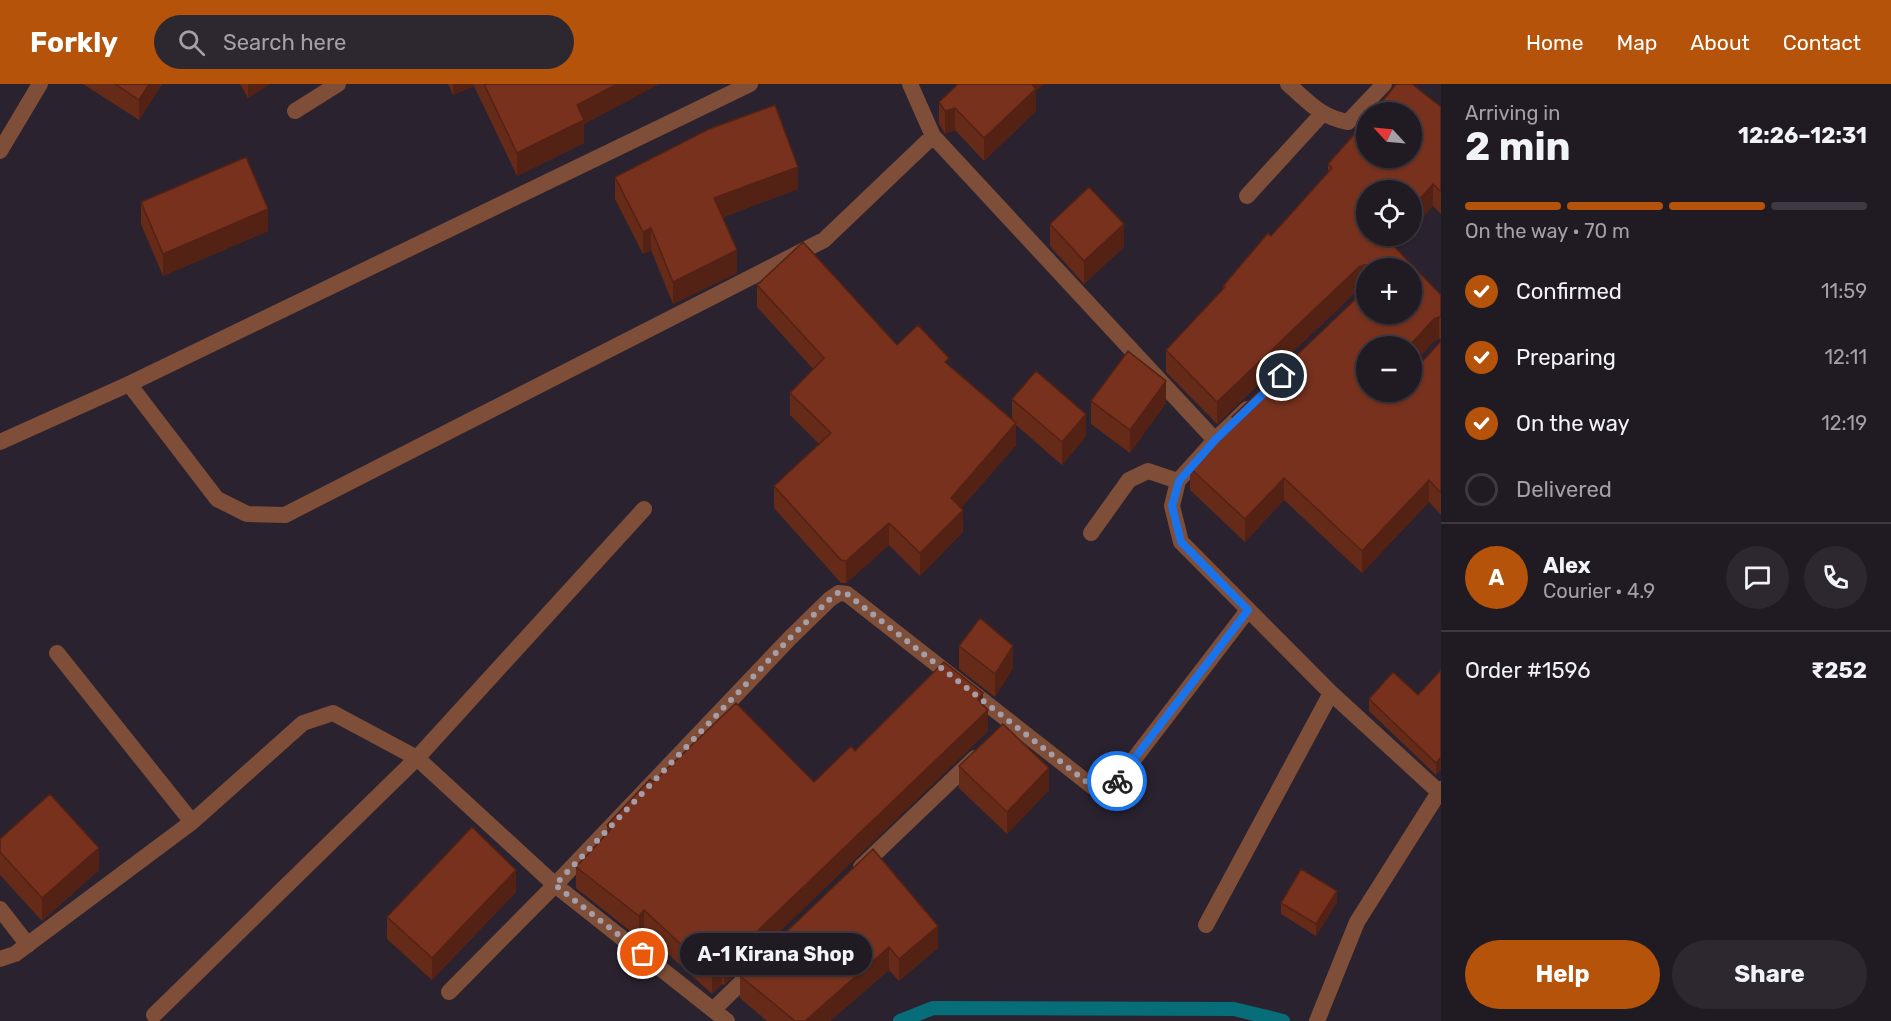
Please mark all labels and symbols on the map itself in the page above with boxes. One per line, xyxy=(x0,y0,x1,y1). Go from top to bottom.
north arrow xyxy=(1356,102,1422,168)
pin xyxy=(1256,350,1307,401)
courier xyxy=(1087,751,1147,811)
pin xyxy=(617,928,668,979)
callout: A-1 Kirana Shop xyxy=(679,933,871,975)

